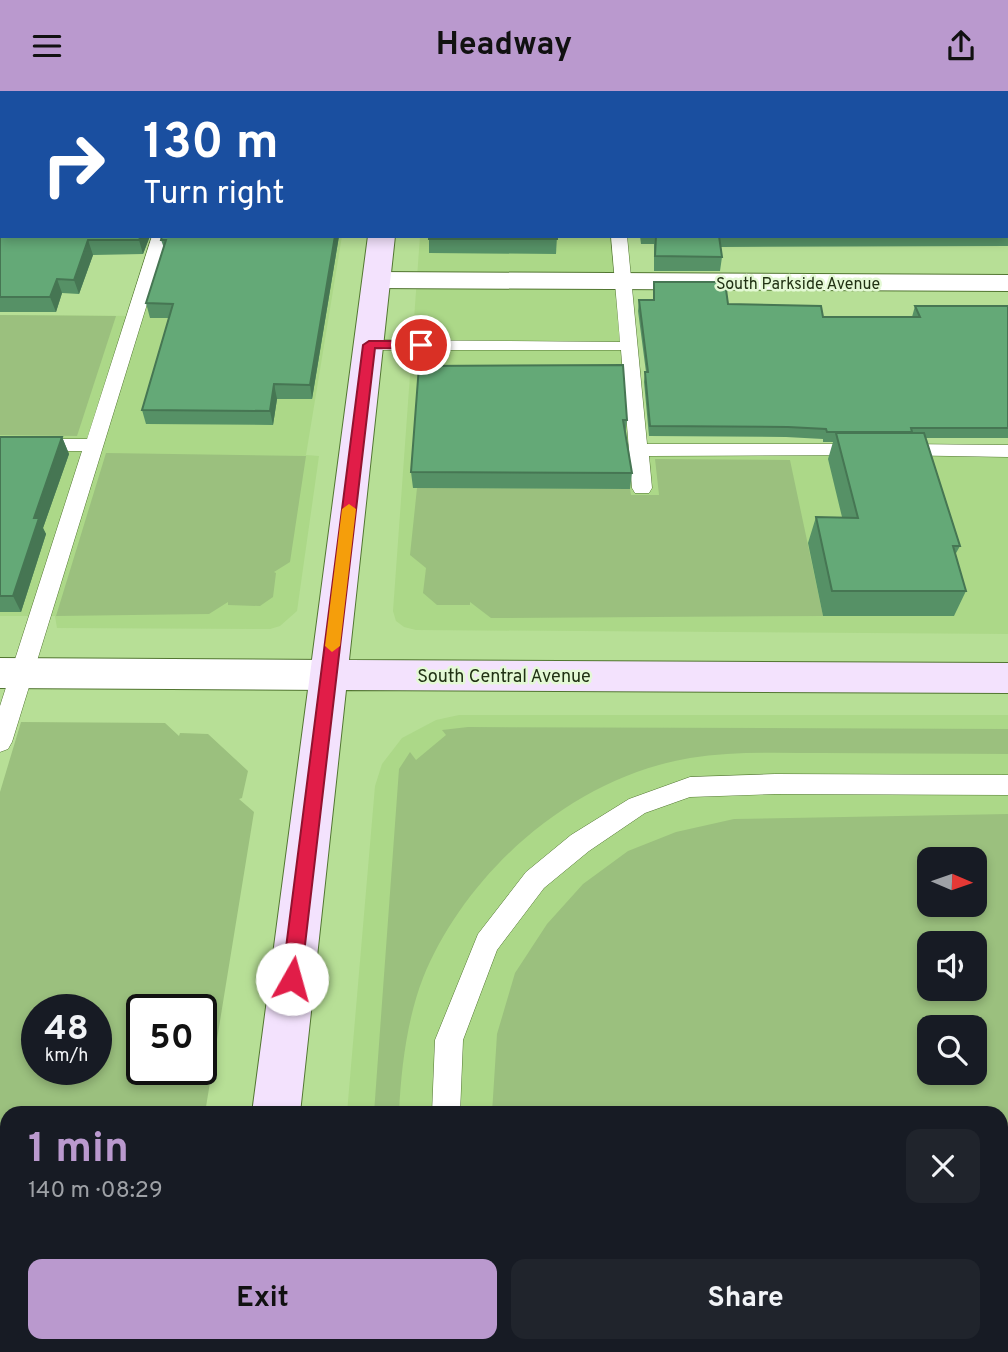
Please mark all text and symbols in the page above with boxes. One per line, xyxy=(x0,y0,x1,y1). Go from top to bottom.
text: Headway xyxy=(436,26,572,66)
icon: menu xyxy=(28,27,66,65)
icon: share xyxy=(942,27,980,65)
text: 130 m xyxy=(143,114,279,176)
icon: right xyxy=(28,119,119,210)
text: Turn right xyxy=(143,175,285,215)
street label: South Parkside Avenue xyxy=(716,275,880,295)
pin xyxy=(391,315,451,375)
icon: arrive xyxy=(402,326,440,364)
street label: South Central Avenue xyxy=(417,666,591,689)
north arrow xyxy=(917,847,987,917)
map controls xyxy=(917,847,987,1085)
button: sound xyxy=(917,931,987,1001)
position arrow xyxy=(255,942,329,1016)
speed limit sign: 50 xyxy=(126,994,217,1085)
text: 48 xyxy=(44,1008,89,1052)
button: search xyxy=(917,1015,987,1085)
text: km/h xyxy=(45,1045,88,1068)
text: 1 min xyxy=(28,1124,129,1177)
button: close xyxy=(906,1129,980,1203)
text: 140 m · 08:29 xyxy=(28,1177,163,1206)
button: Exit xyxy=(28,1259,497,1339)
button: Share xyxy=(511,1259,980,1339)

